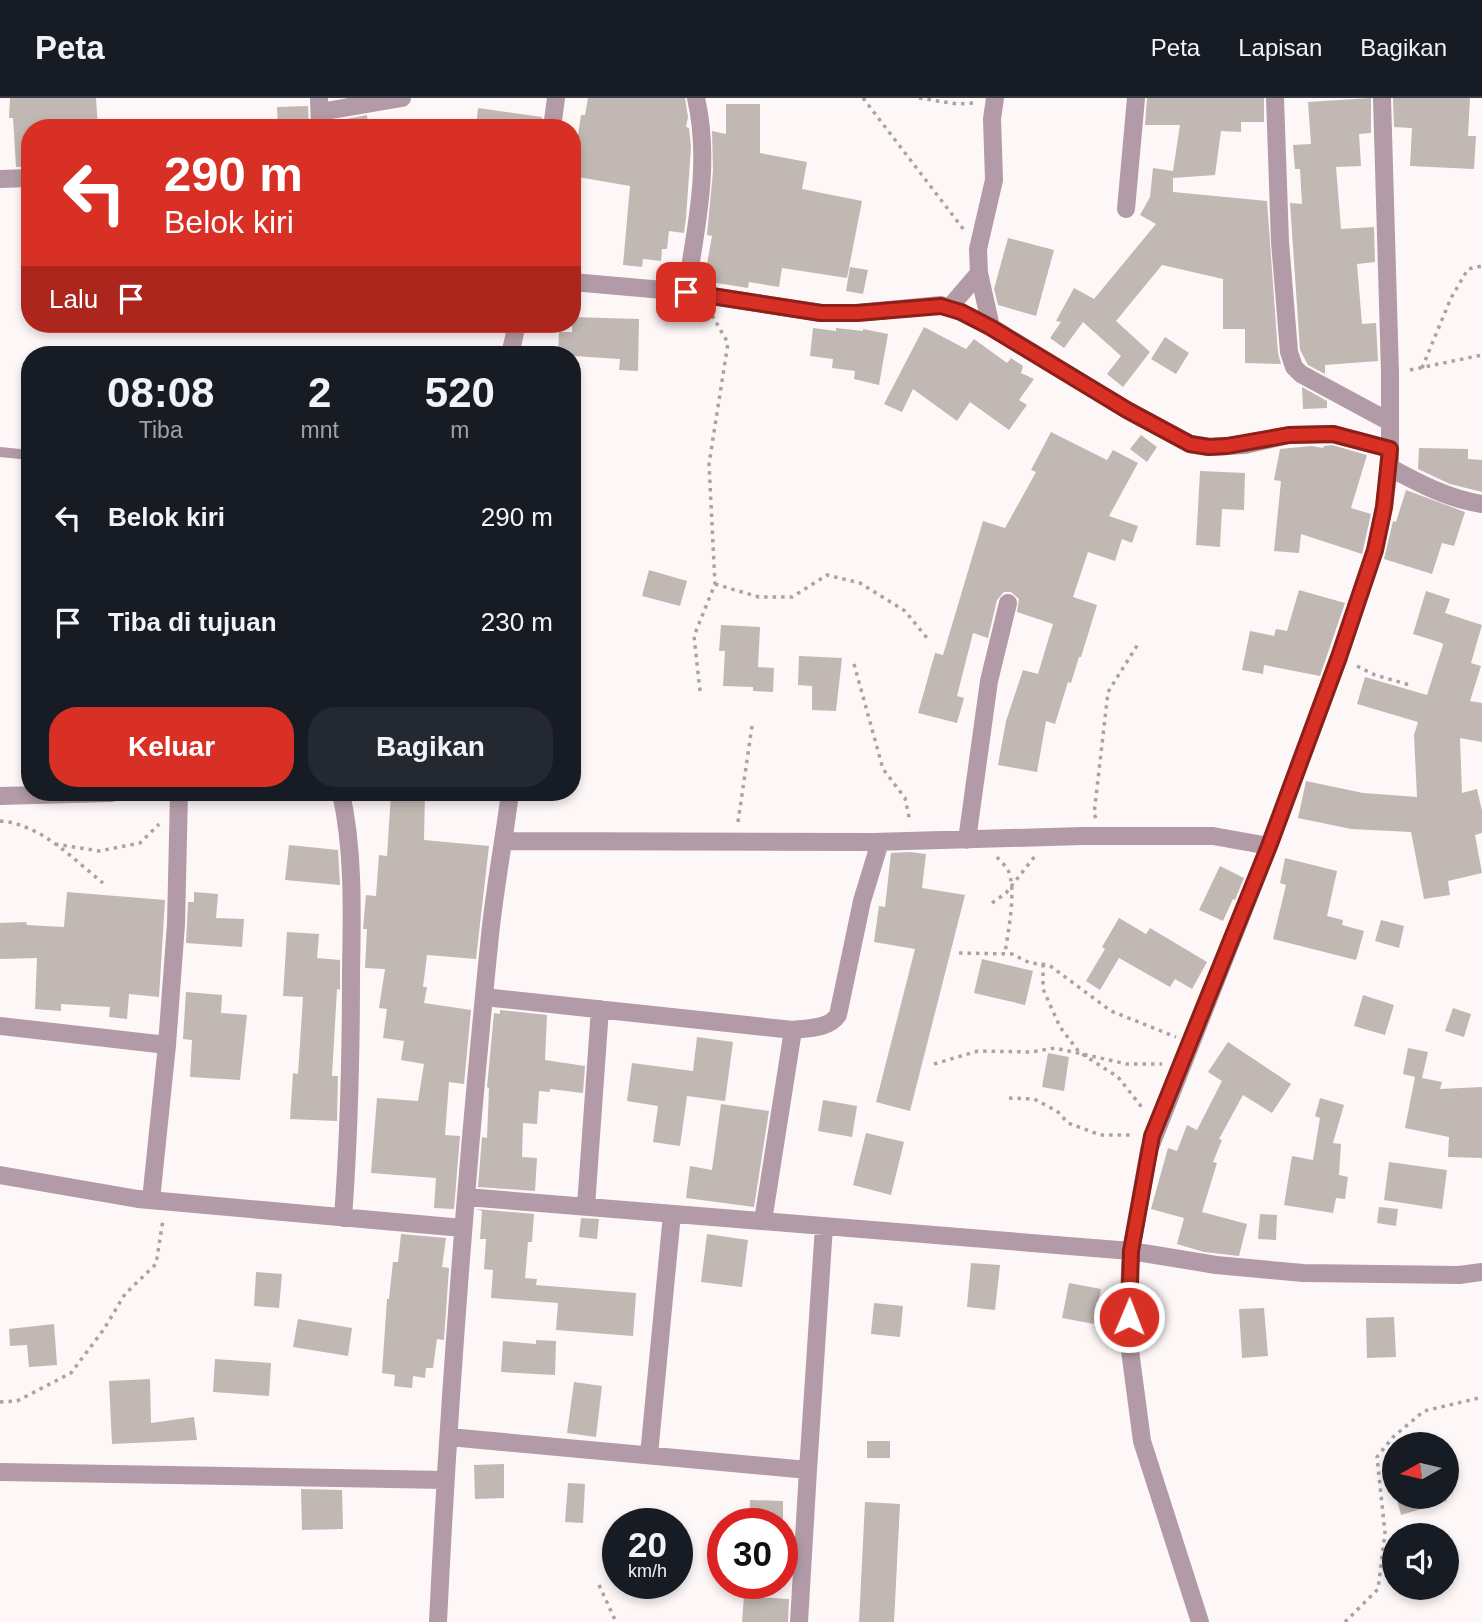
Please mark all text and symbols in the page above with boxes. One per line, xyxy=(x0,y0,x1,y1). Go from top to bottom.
text: Peta xyxy=(35,29,105,66)
text: Peta xyxy=(1151,34,1200,61)
text: Lapisan xyxy=(1238,34,1322,61)
text: Bagikan xyxy=(1360,34,1447,61)
icon: left xyxy=(49,147,140,238)
text: 290 m xyxy=(164,147,303,201)
text: Belok kiri xyxy=(164,204,294,240)
pin xyxy=(656,262,716,322)
icon: arrive xyxy=(667,273,705,311)
icon: arrive xyxy=(112,280,150,318)
text: Lalu xyxy=(49,284,98,314)
text: 08:08 xyxy=(107,369,214,416)
text: 2 xyxy=(308,369,331,416)
text: 520 xyxy=(425,369,495,416)
text: Tiba xyxy=(139,417,183,443)
text: mnt xyxy=(300,417,339,443)
text: m xyxy=(450,417,469,443)
icon: left xyxy=(49,499,87,537)
text: Belok kiri xyxy=(108,502,225,532)
text: 290 m xyxy=(481,502,553,532)
icon: arrive xyxy=(49,604,87,642)
text: Tiba di tujuan xyxy=(108,607,277,637)
text: 230 m xyxy=(481,607,553,637)
button: Keluar xyxy=(49,707,294,787)
button: Bagikan xyxy=(308,707,553,787)
position arrow xyxy=(1092,1280,1166,1354)
north arrow xyxy=(1382,1432,1460,1508)
map controls xyxy=(1382,1432,1459,1600)
speed limit sign: 30 xyxy=(707,1508,798,1599)
button: sound xyxy=(1382,1523,1459,1600)
text: 20 xyxy=(628,1525,667,1564)
text: km/h xyxy=(628,1561,667,1581)

